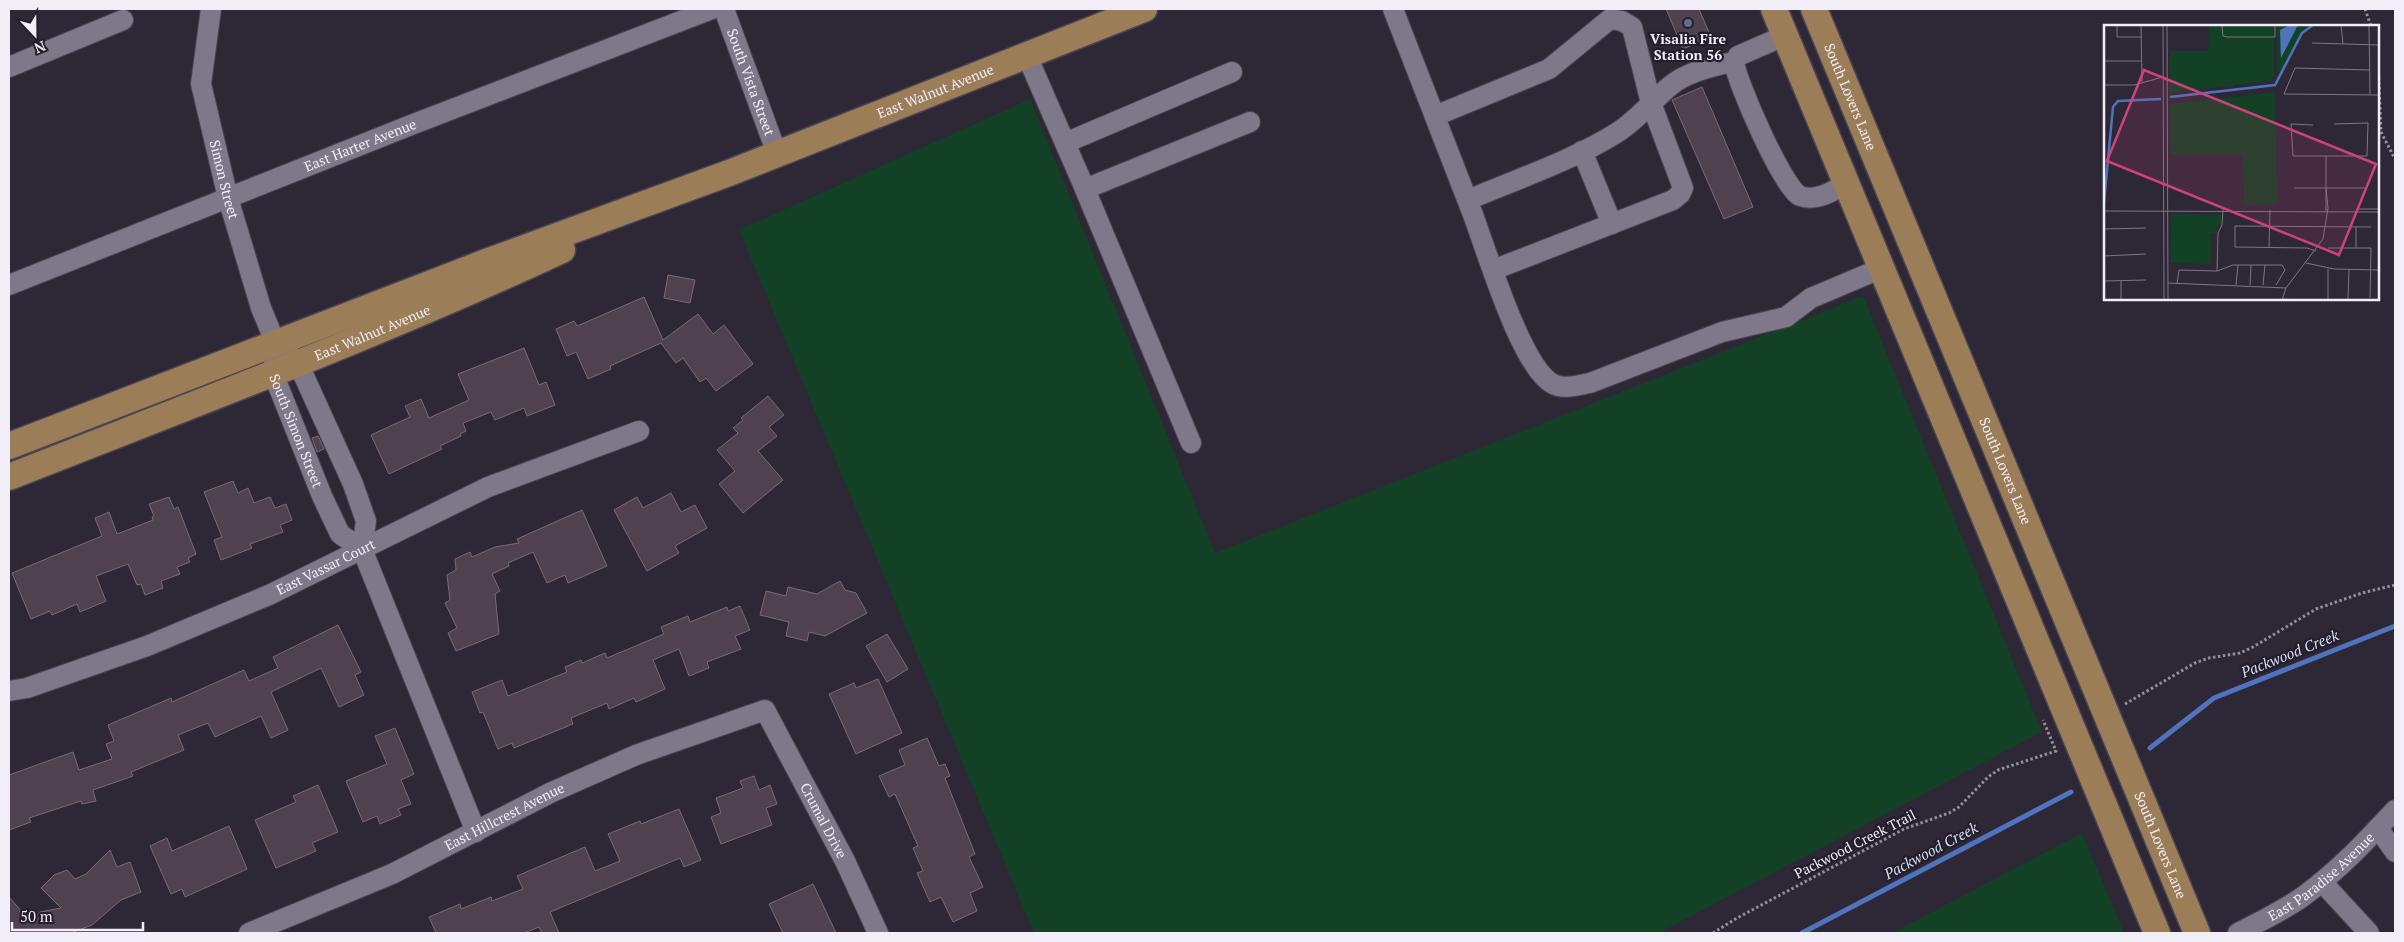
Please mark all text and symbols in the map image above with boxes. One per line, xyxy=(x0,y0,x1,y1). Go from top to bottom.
north arrow xyxy=(10,10,60,60)
marker: Visalia Fire Station 56 xyxy=(1682,17,1694,29)
inset map xyxy=(2104,25,2379,300)
street label: South Vista Street xyxy=(723,26,780,139)
place label: Visalia Fire Station 56 xyxy=(1650,29,1727,64)
text: N xyxy=(31,37,49,58)
street label: South Lovers Lane xyxy=(1820,40,1881,153)
street label: East Walnut Avenue xyxy=(874,59,996,123)
street label: East Harter Avenue xyxy=(301,114,419,176)
street label: Simon Street xyxy=(206,138,244,222)
street label: East Walnut Avenue xyxy=(311,300,433,365)
street label: South Simon Street xyxy=(265,371,328,491)
street label: South Lovers Lane xyxy=(1975,414,2037,527)
street label: East Vassar Court xyxy=(273,534,379,599)
water label: Packwood Creek xyxy=(2237,624,2342,682)
street label: East Hillcrest Avenue xyxy=(441,778,567,855)
street label: Crumal Drive xyxy=(796,779,852,861)
street label: South Lovers Lane xyxy=(2130,788,2192,901)
street label: Packwood Creek Trail xyxy=(1791,805,1919,882)
water label: Packwood Creek xyxy=(1879,817,1982,884)
street label: East Paradise Avenue xyxy=(2264,828,2378,925)
scale bar xyxy=(12,900,144,932)
text: 50 m xyxy=(20,906,53,926)

